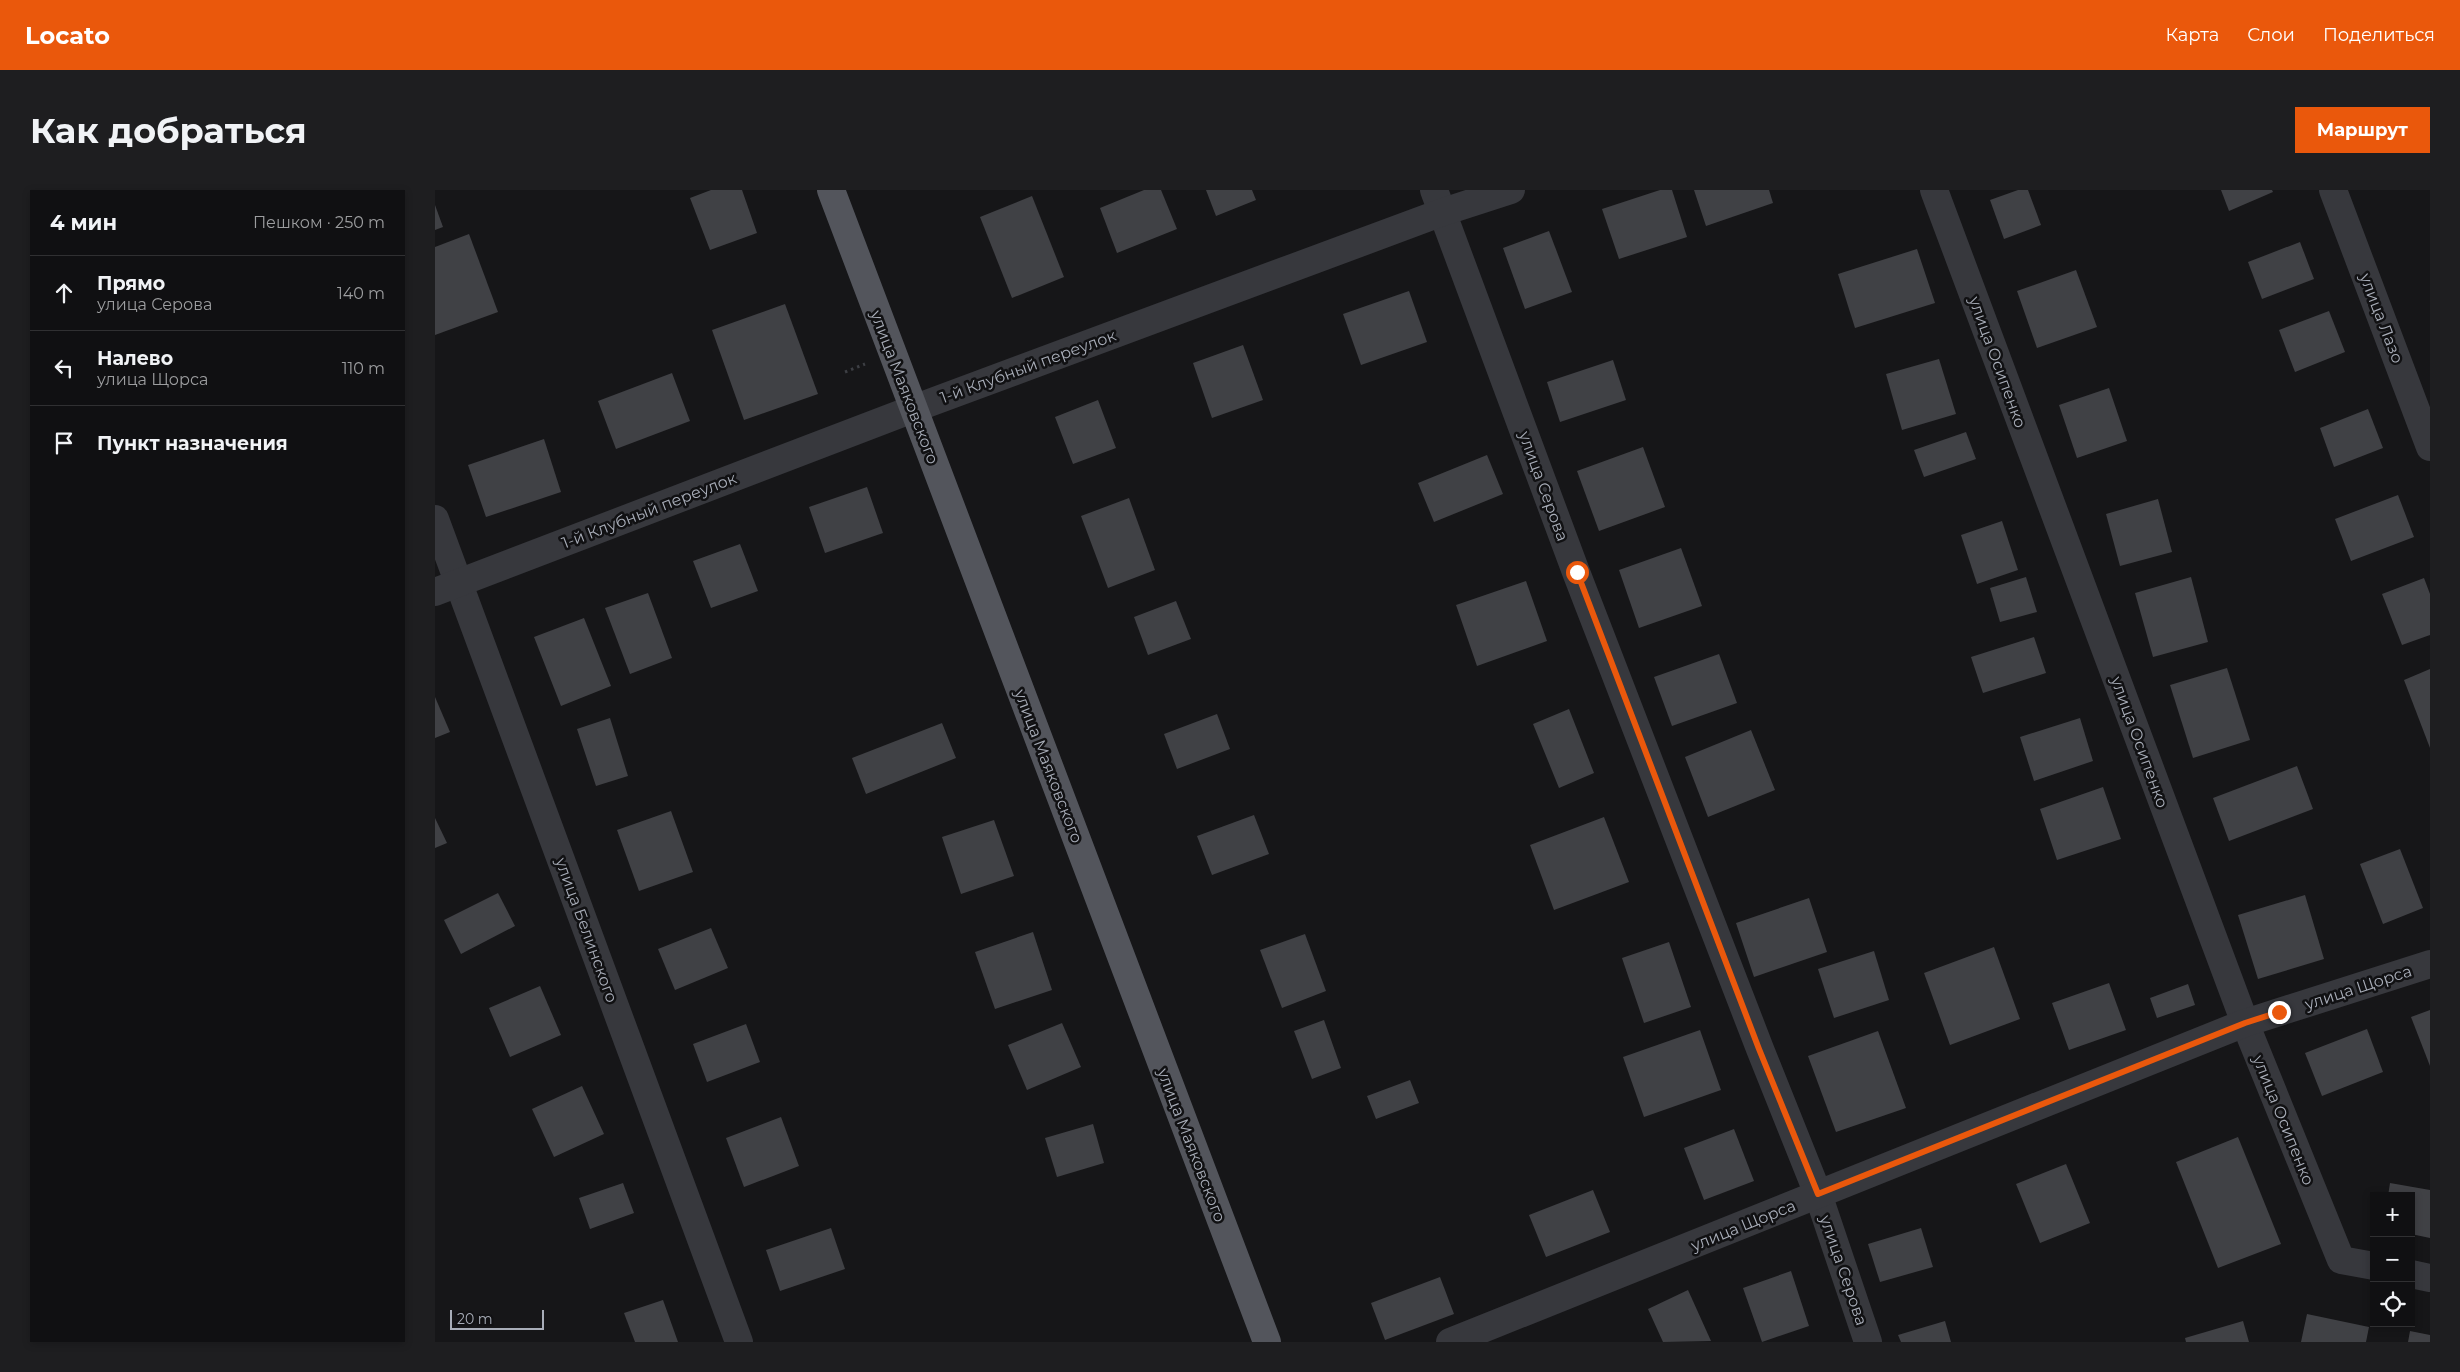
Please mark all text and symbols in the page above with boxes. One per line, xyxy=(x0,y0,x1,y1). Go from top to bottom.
text: Locato xyxy=(25,21,110,50)
text: Карта xyxy=(2165,24,2219,46)
text: Слои xyxy=(2247,24,2295,46)
text: Поделиться xyxy=(2323,24,2435,46)
button: Маршрут xyxy=(2295,107,2430,153)
text: Как добраться xyxy=(30,109,307,152)
text: 4 мин xyxy=(50,210,117,235)
text: Пешком · 250 m xyxy=(253,213,385,232)
street label: улица Лазо xyxy=(2355,270,2407,366)
text: Прямо xyxy=(97,272,165,295)
icon: ahead xyxy=(50,279,78,307)
text: 140 m xyxy=(337,284,385,303)
street label: улица Осипенко xyxy=(1965,293,2030,430)
text: улица Серова xyxy=(97,295,212,314)
street label: улица Маяковского xyxy=(866,307,943,467)
street label: 1-й Клубный переулок xyxy=(938,326,1119,407)
text: Налево xyxy=(97,347,173,370)
icon: left xyxy=(50,354,78,382)
text: 110 m xyxy=(342,359,385,378)
text: улица Щорса xyxy=(97,370,208,389)
street label: улица Серова xyxy=(1515,428,1572,544)
icon: arrive xyxy=(50,429,78,457)
text: Пункт назначения xyxy=(97,432,288,455)
street label: 1-й Клубный переулок xyxy=(559,468,740,553)
route start xyxy=(1566,561,1589,584)
street label: улица Осипенко xyxy=(2107,673,2172,810)
street label: улица Маяковского xyxy=(1010,686,1087,846)
street label: улица Белинского xyxy=(551,854,622,1005)
street label: улица Щорса xyxy=(2301,961,2414,1014)
route end xyxy=(2268,1001,2291,1024)
street label: улица Осипенко xyxy=(2248,1052,2318,1188)
street label: улица Маяковского xyxy=(1153,1065,1230,1225)
map controls xyxy=(2370,1192,2415,1327)
button: + xyxy=(2370,1192,2415,1237)
street label: улица Щорса xyxy=(1687,1196,1798,1255)
street label: улица Серова xyxy=(1815,1212,1871,1328)
button: − xyxy=(2370,1237,2415,1282)
button: locate xyxy=(2370,1282,2415,1327)
scale bar xyxy=(450,1307,544,1330)
text: 20 m xyxy=(457,1310,493,1328)

